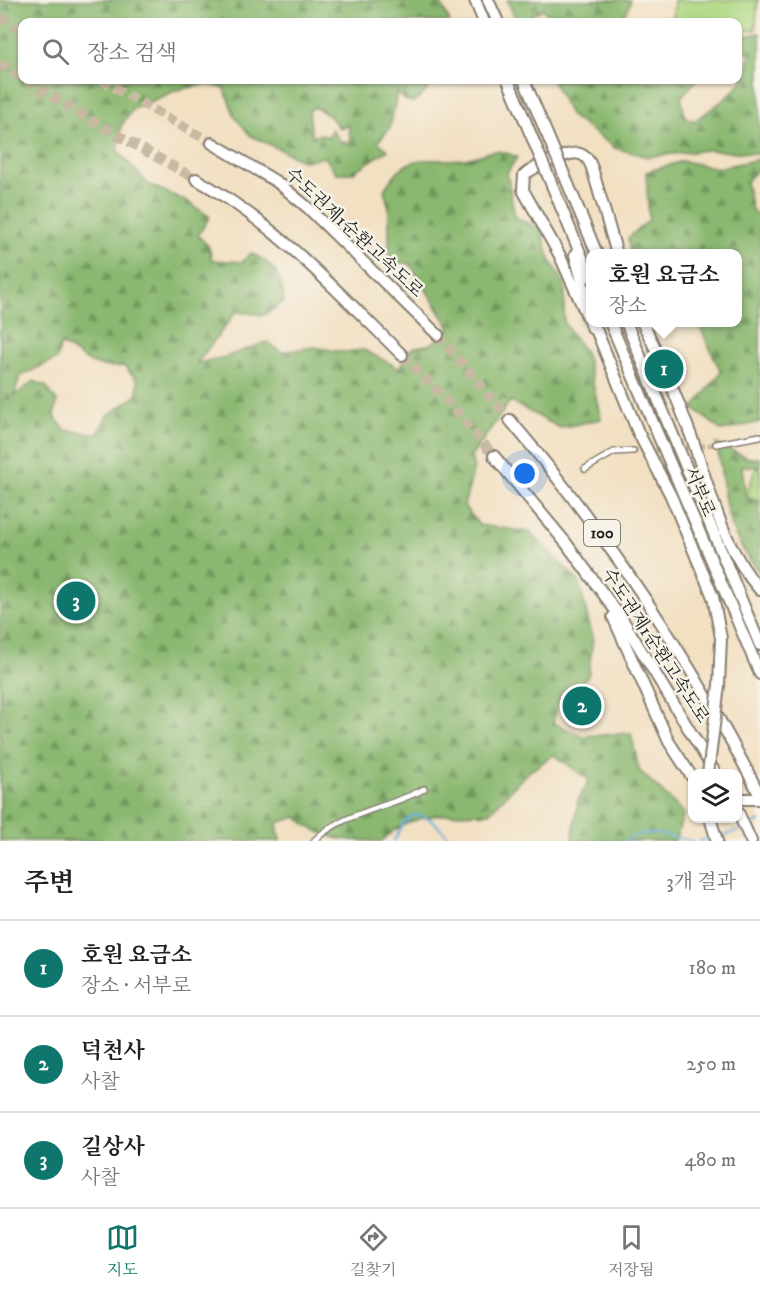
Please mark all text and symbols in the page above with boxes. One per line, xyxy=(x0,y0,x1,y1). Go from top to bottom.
search box xyxy=(18,18,742,84)
icon: search xyxy=(39,35,72,68)
text: 장소 검색 xyxy=(87,40,177,67)
street label: 수도권제1순환고속도로 xyxy=(280,163,428,303)
popup xyxy=(586,249,742,327)
text: 호원 요금소 xyxy=(609,262,719,289)
text: 장소 xyxy=(609,294,647,319)
pin: 1 xyxy=(644,346,684,392)
your location xyxy=(510,459,539,488)
street label: 서부로 xyxy=(679,464,719,520)
road number: 100 xyxy=(584,520,620,546)
street label: 수도권제1순환고속도로 xyxy=(597,564,713,728)
pin: 3 xyxy=(56,578,96,624)
pin: 2 xyxy=(562,684,602,728)
map controls xyxy=(688,769,742,823)
button: layers xyxy=(688,769,742,823)
text: 주변 xyxy=(24,867,74,900)
text: 3개 결과 xyxy=(666,870,736,895)
text: 호원 요금소 xyxy=(81,942,192,969)
text: 1 xyxy=(40,956,47,981)
text: 180 m xyxy=(689,956,736,981)
text: 장소 · 서부로 xyxy=(81,974,191,999)
text: 덕천사 xyxy=(81,1038,145,1065)
text: 2 xyxy=(39,1052,48,1077)
text: 250 m xyxy=(686,1052,736,1077)
text: 사찰 xyxy=(81,1070,120,1095)
text: 길상사 xyxy=(81,1134,145,1161)
text: 3 xyxy=(40,1148,47,1173)
text: 480 m xyxy=(684,1148,736,1173)
text: 사찰 xyxy=(81,1166,120,1191)
tab: 지도 xyxy=(106,1221,139,1280)
tab: 길찾기 xyxy=(350,1221,396,1280)
tab: 저장됨 xyxy=(608,1221,654,1280)

